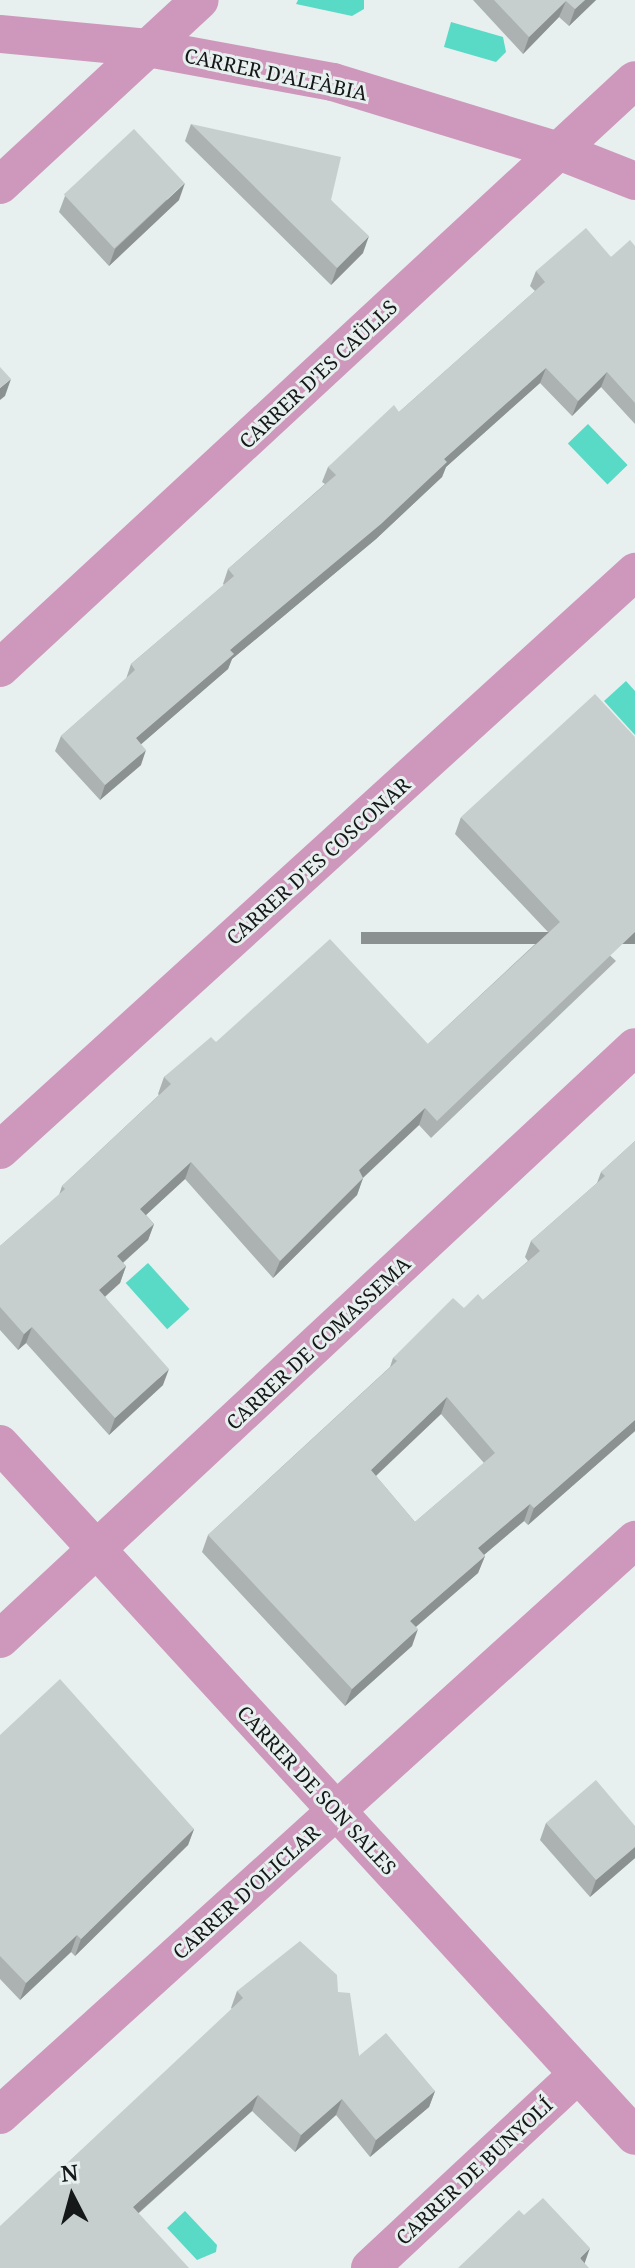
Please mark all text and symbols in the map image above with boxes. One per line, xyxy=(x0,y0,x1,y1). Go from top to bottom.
street label: CARRER D'ALFÀBIA xyxy=(182,43,370,105)
street label: CARRER D'ES CAÜLLS xyxy=(234,295,402,453)
street label: CARRER D'ES COSCONAR xyxy=(221,772,415,950)
street label: CARRER DE COMASSEMA xyxy=(221,1251,415,1435)
street label: CARRER DE SON SALES xyxy=(232,1701,402,1879)
street label: CARRER D'OLICLAR xyxy=(168,1820,324,1964)
street label: CARRER DE BUNYOLÍ xyxy=(391,2092,557,2250)
north arrow xyxy=(32,2156,112,2236)
text: N xyxy=(59,2156,80,2188)

